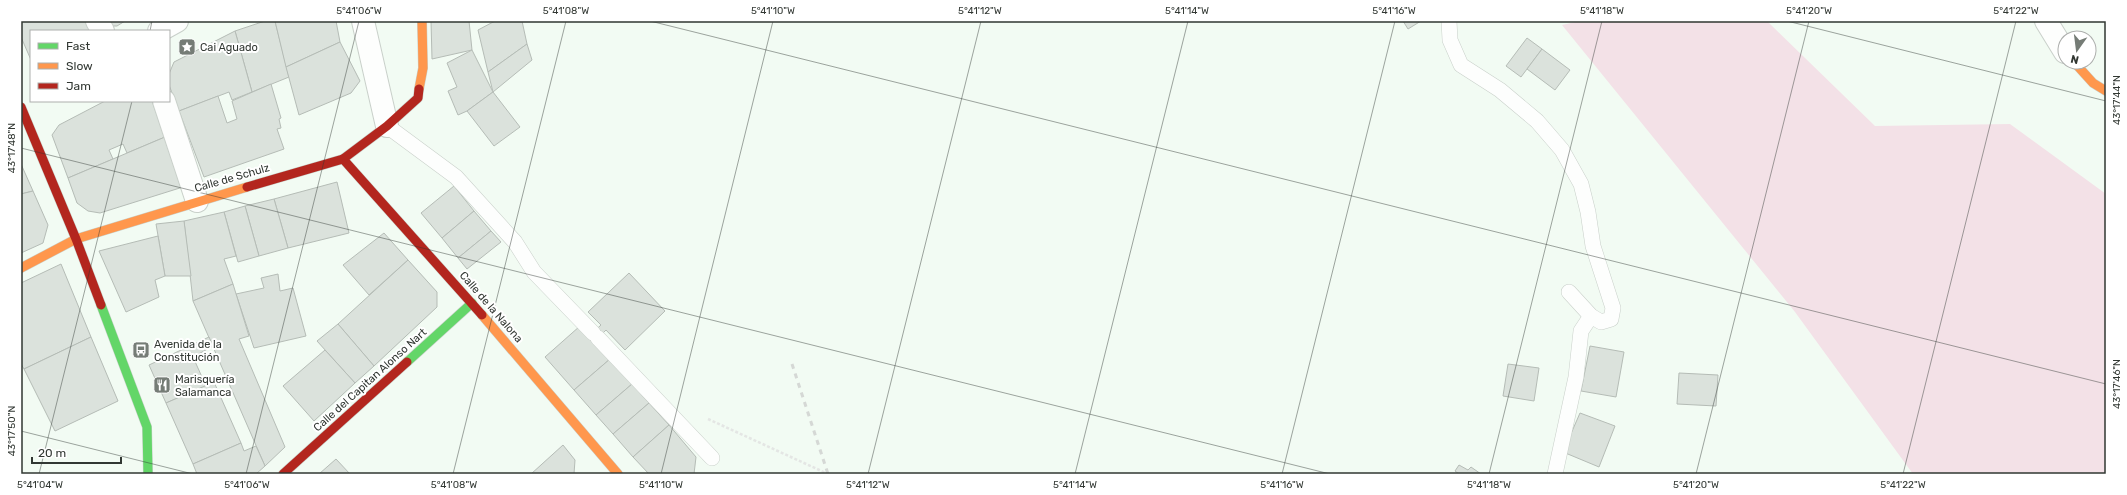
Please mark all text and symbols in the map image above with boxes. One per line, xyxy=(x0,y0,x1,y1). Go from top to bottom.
text: 5°41'06"W xyxy=(336,5,382,17)
text: 5°41'08"W xyxy=(543,5,589,17)
text: 5°41'10"W xyxy=(751,5,795,17)
text: 5°41'12"W xyxy=(958,5,1002,17)
text: 5°41'14"W xyxy=(1165,5,1209,17)
text: 5°41'16"W xyxy=(1372,5,1416,17)
text: 5°41'18"W xyxy=(1580,5,1624,17)
text: 5°41'20"W xyxy=(1786,5,1832,17)
text: 5°41'22"W xyxy=(1993,5,2039,17)
legend xyxy=(30,30,170,102)
north arrow xyxy=(2057,30,2097,70)
place icon: Cai Aguado xyxy=(177,37,197,57)
text: Fast xyxy=(66,39,90,53)
place label: Cai Aguado xyxy=(200,41,258,54)
text: N xyxy=(2069,52,2080,66)
text: Slow xyxy=(66,59,93,73)
text: 43°17'44"N xyxy=(2111,75,2123,125)
text: Jam xyxy=(66,79,91,93)
text: 43°17'48"N xyxy=(6,123,18,173)
street label: Calle de Schulz xyxy=(193,161,271,195)
street label: Calle de la Nalona xyxy=(457,269,525,345)
street label: Calle del Capitan Alonso Nart xyxy=(311,325,430,434)
place label: Avenida de la Constitución xyxy=(154,338,222,364)
bus stop icon: Avenida de la Constitución xyxy=(131,340,151,360)
text: 43°17'46"N xyxy=(2111,359,2123,409)
place label: Marisquería Salamanca xyxy=(175,373,235,399)
restaurant icon: Marisquería Salamanca xyxy=(152,375,172,395)
text: 43°17'50"N xyxy=(6,406,18,456)
scale bar xyxy=(32,439,121,465)
text: 20 m xyxy=(38,446,66,460)
text: 5°41'04"W xyxy=(17,479,63,491)
text: 5°41'06"W xyxy=(224,479,270,491)
text: 5°41'08"W xyxy=(431,479,477,491)
text: 5°41'10"W xyxy=(639,479,683,491)
text: 5°41'12"W xyxy=(846,479,890,491)
text: 5°41'14"W xyxy=(1053,479,1097,491)
text: 5°41'16"W xyxy=(1260,479,1304,491)
text: 5°41'18"W xyxy=(1467,479,1511,491)
text: 5°41'20"W xyxy=(1673,479,1719,491)
text: 5°41'22"W xyxy=(1880,479,1926,491)

